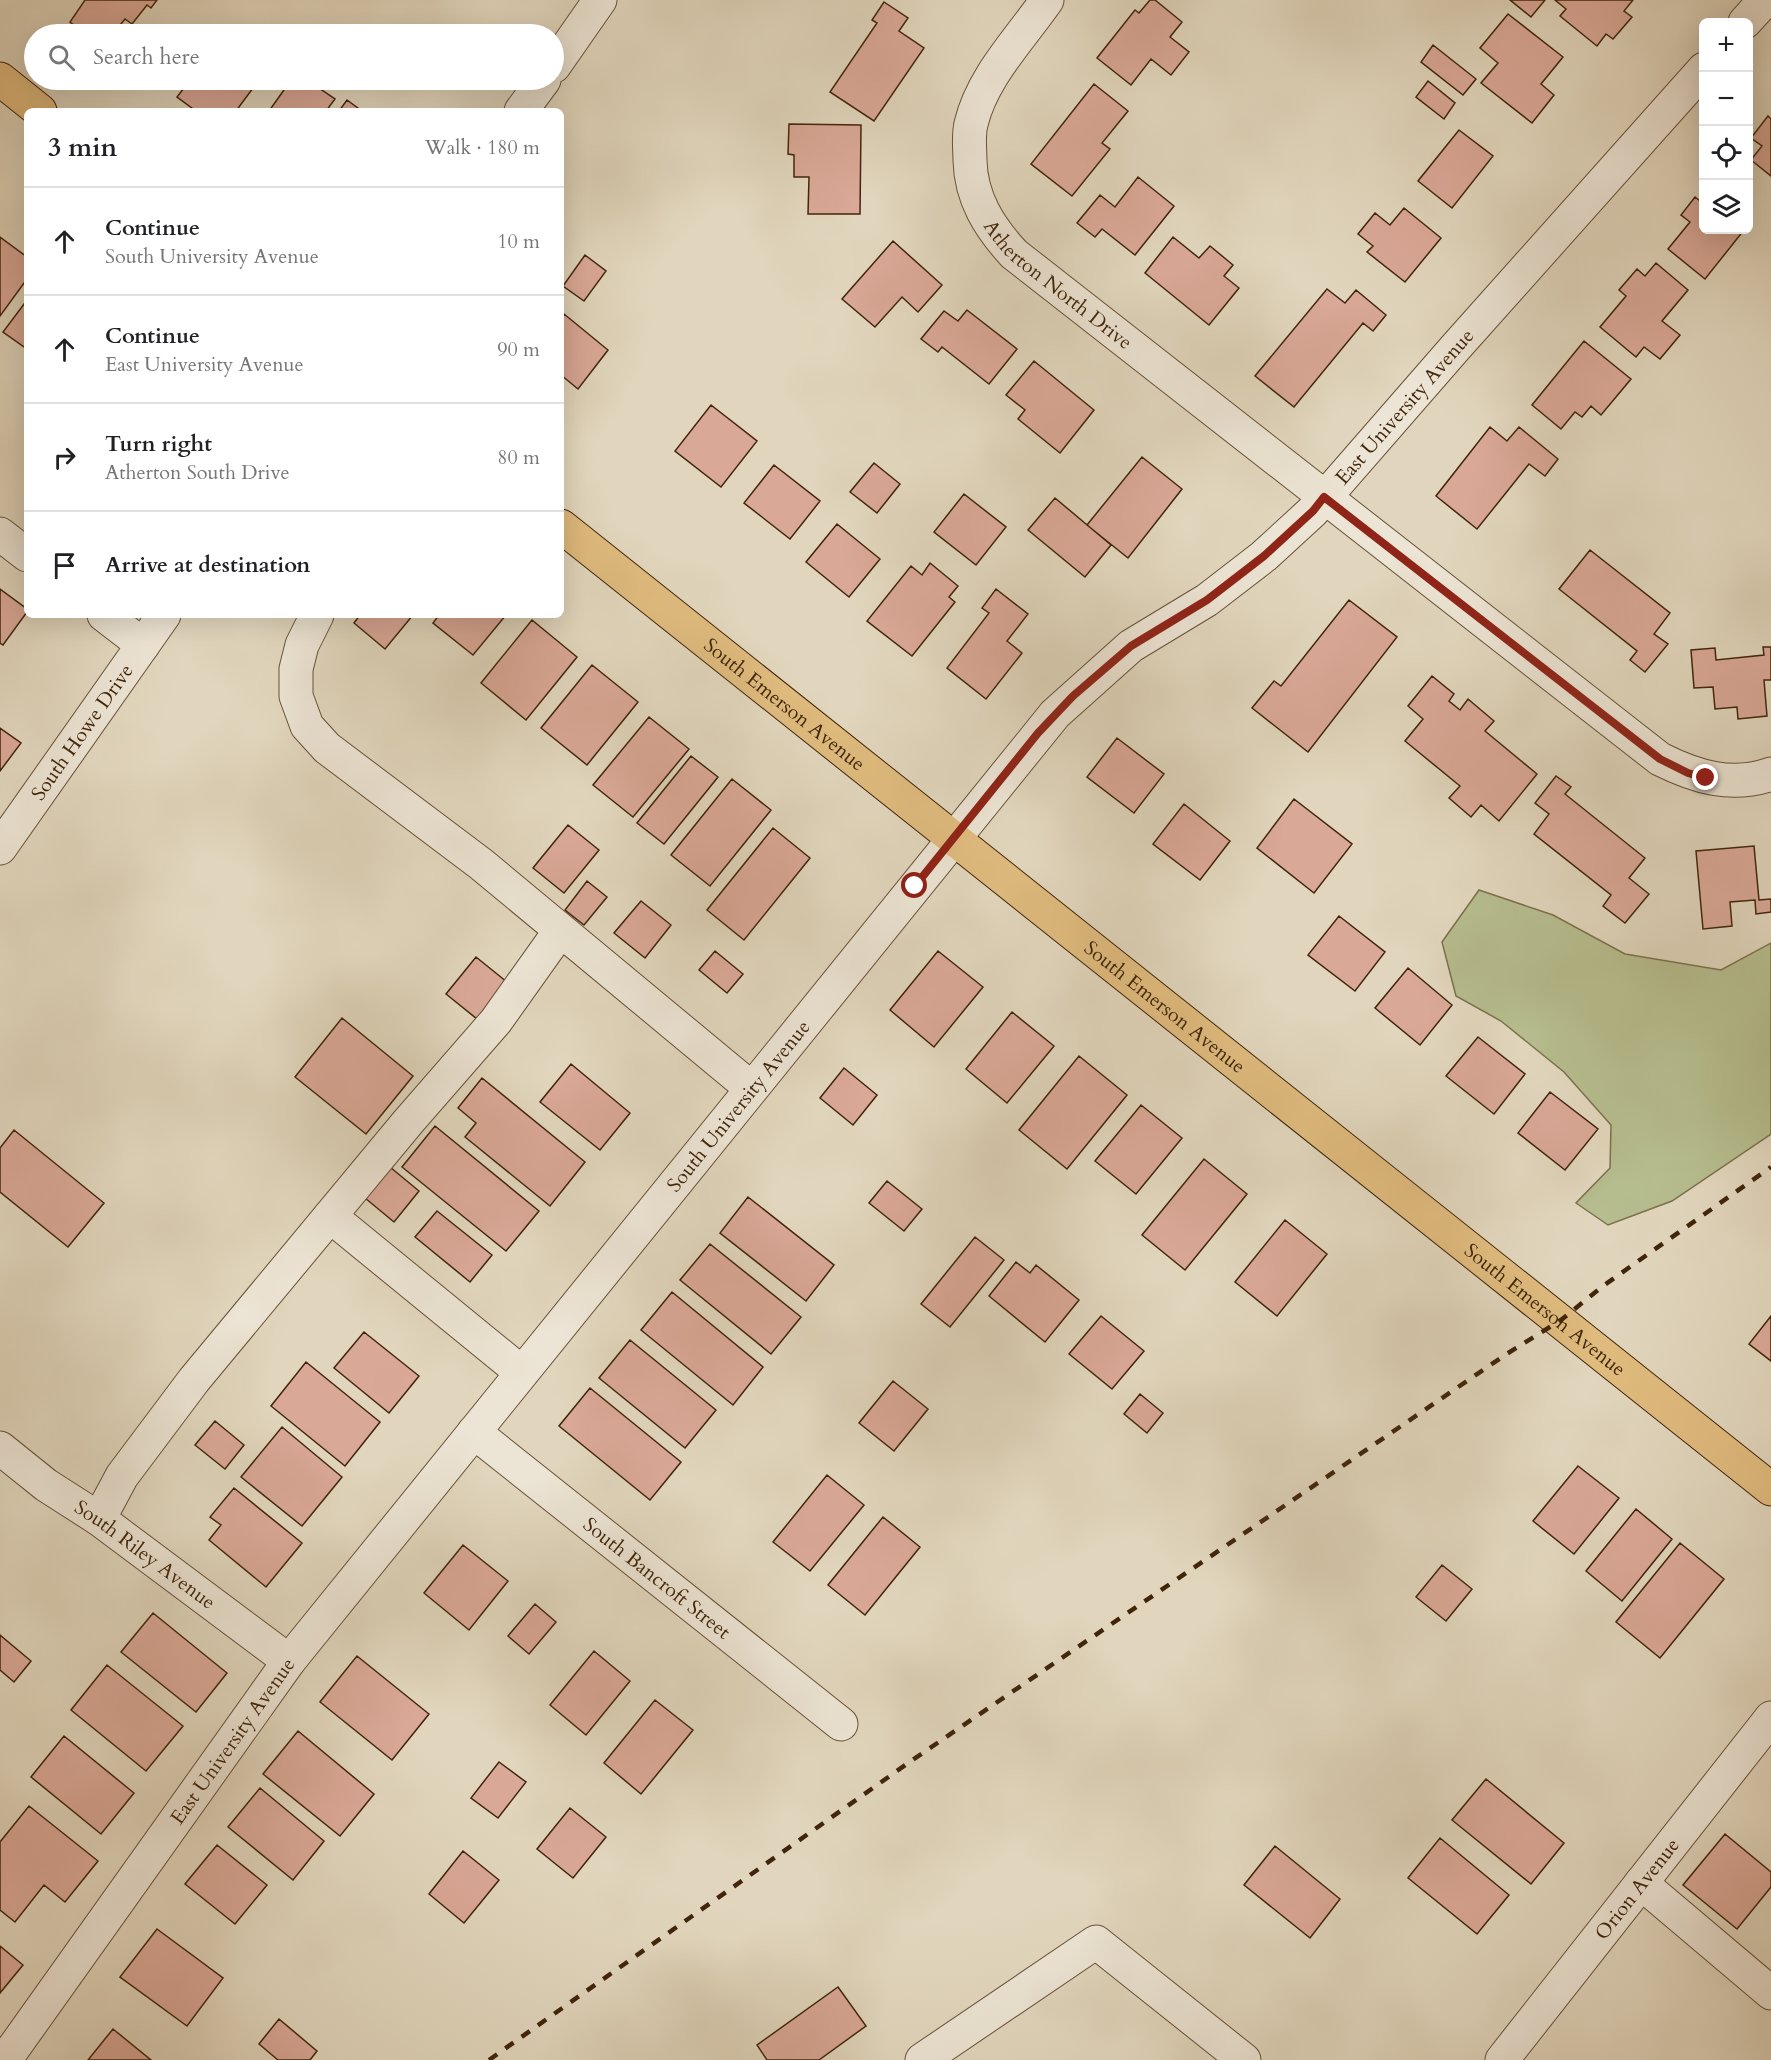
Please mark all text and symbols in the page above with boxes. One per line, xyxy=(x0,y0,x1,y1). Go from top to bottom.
map controls xyxy=(1699,18,1753,234)
button: + xyxy=(1699,18,1753,72)
search box xyxy=(24,24,564,90)
icon: search xyxy=(45,41,78,74)
text: Search here xyxy=(93,42,200,72)
button: − xyxy=(1699,72,1753,126)
button: locate xyxy=(1699,126,1753,180)
text: 3 min xyxy=(48,130,117,165)
text: Walk · 180 m xyxy=(425,134,540,161)
button: layers xyxy=(1699,180,1753,234)
text: Continue xyxy=(105,213,200,243)
street label: Atherton North Drive xyxy=(978,214,1138,355)
icon: ahead xyxy=(48,225,81,258)
text: 10 m xyxy=(497,228,540,255)
text: South University Avenue xyxy=(105,243,319,270)
text: Continue xyxy=(105,321,200,351)
street label: East University Avenue xyxy=(1329,323,1480,490)
icon: ahead xyxy=(48,333,81,366)
text: 90 m xyxy=(497,336,540,363)
text: East University Avenue xyxy=(105,351,304,378)
text: Turn right xyxy=(105,429,212,459)
icon: right xyxy=(48,441,81,474)
text: 80 m xyxy=(497,444,540,471)
text: Atherton South Drive xyxy=(105,459,290,486)
icon: arrive xyxy=(48,549,81,582)
text: Arrive at destination xyxy=(105,550,310,580)
street label: South Emerson Avenue xyxy=(698,631,871,777)
street label: South Howe Drive xyxy=(24,658,139,805)
route end xyxy=(1692,764,1718,790)
route start xyxy=(901,872,927,898)
street label: South Emerson Avenue xyxy=(1079,934,1251,1079)
street label: South University Avenue xyxy=(660,1014,816,1197)
street label: South Emerson Avenue xyxy=(1459,1237,1632,1382)
street label: South Riley Avenue xyxy=(69,1493,221,1615)
street label: South Bancroft Street xyxy=(578,1511,737,1645)
street label: East University Avenue xyxy=(164,1652,301,1829)
street label: Orion Avenue xyxy=(1588,1832,1685,1945)

